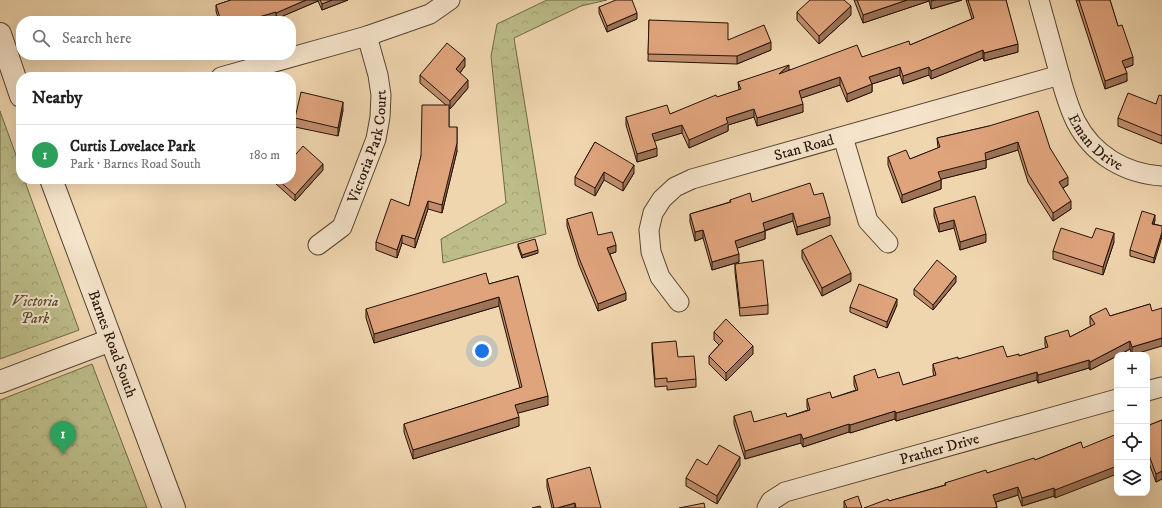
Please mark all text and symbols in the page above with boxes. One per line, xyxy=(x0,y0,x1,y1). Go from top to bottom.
search box xyxy=(16,16,296,60)
icon: search xyxy=(30,27,52,49)
text: Search here xyxy=(62,29,131,48)
text: Nearby xyxy=(32,87,82,109)
street label: Victoria Park Court xyxy=(342,89,391,207)
street label: Eman Drive xyxy=(1064,111,1126,175)
street label: Stan Road xyxy=(772,130,836,165)
text: Curtis Lovelace Park xyxy=(70,137,195,156)
text: 1 xyxy=(43,147,47,163)
text: 180 m xyxy=(249,147,280,163)
text: Park · Barnes Road South xyxy=(70,156,201,172)
street label: Barnes Road South xyxy=(84,288,141,400)
park label: Victoria Park xyxy=(12,292,58,328)
your location xyxy=(472,341,492,361)
map controls xyxy=(1114,352,1150,496)
button: + xyxy=(1114,352,1150,388)
button: − xyxy=(1114,388,1150,424)
pin: 1 xyxy=(50,421,76,454)
button: locate xyxy=(1114,424,1150,460)
street label: Prather Drive xyxy=(897,429,981,469)
button: layers xyxy=(1114,460,1150,496)

